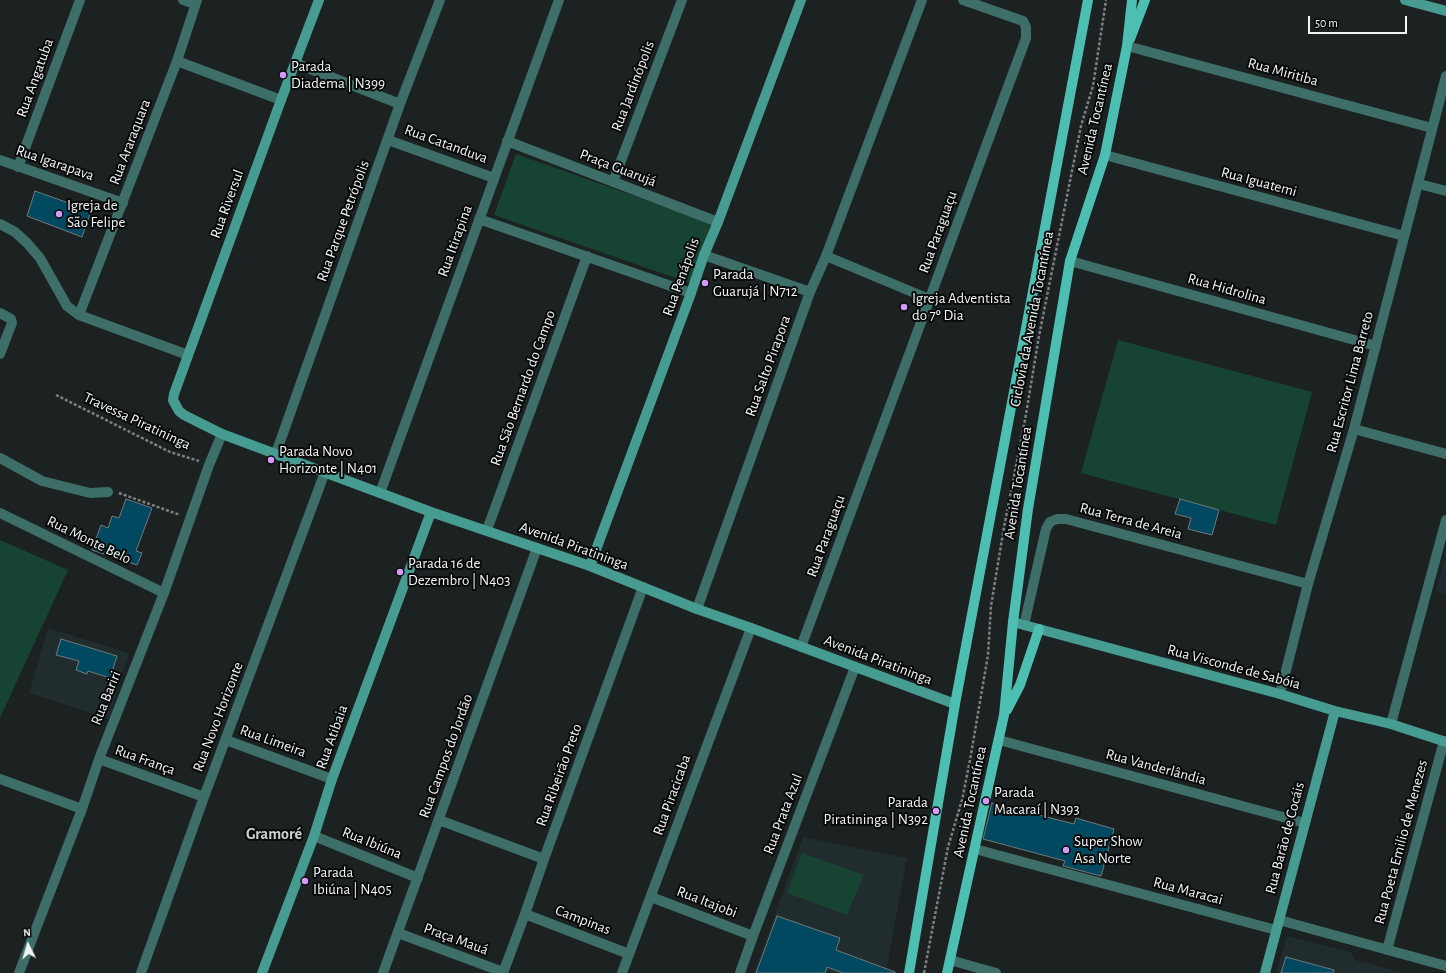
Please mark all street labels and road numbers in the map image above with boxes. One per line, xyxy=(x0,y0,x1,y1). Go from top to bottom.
street label: Rua Angatuba xyxy=(12,36,58,120)
street label: Rua Jardinópolis xyxy=(607,38,659,134)
street label: Rua Miritiba xyxy=(1246,54,1320,90)
street label: Avenida Tocantínea xyxy=(1073,62,1117,176)
street label: Rua Araraquara xyxy=(105,97,155,187)
street label: Rua Catanduva xyxy=(402,121,490,167)
street label: Rua Igarapava xyxy=(13,141,97,185)
street label: Praça Guarujá xyxy=(577,145,659,191)
street label: Rua Parque Petrópolis xyxy=(313,158,373,284)
street label: Rua Iguatemi xyxy=(1219,163,1299,201)
street label: Rua Riversul xyxy=(206,167,248,241)
street label: Rua Paraguaçu xyxy=(915,188,961,276)
street label: Rua Itirapina xyxy=(434,203,476,279)
street label: Ciclovia da Avenida Tocantínea xyxy=(1006,230,1058,408)
street label: Rua Penápolis xyxy=(659,236,703,318)
street label: Rua Hidrolina xyxy=(1186,269,1268,309)
street label: Rua São Bernardo do Campo xyxy=(486,308,560,468)
street label: Rua Escritor Lima Barreto xyxy=(1322,309,1378,455)
street label: Rua Salto Pirapora xyxy=(741,313,795,419)
street label: Travessa Piratininga xyxy=(81,388,193,454)
street label: Avenida Tocantínea xyxy=(1000,425,1036,541)
street label: Rua Paraguaçu xyxy=(803,492,849,580)
street label: Rua Terra de Areia xyxy=(1078,499,1184,543)
street label: Rua Monte Belo xyxy=(44,512,134,568)
street label: Avenida Piratininga xyxy=(517,518,631,574)
street label: Avenida Piratininga xyxy=(821,631,935,689)
street label: Rua Visconde de Sabóia xyxy=(1165,641,1303,693)
street label: Rua Novo Horizonte xyxy=(189,660,247,774)
street label: Rua Bariri xyxy=(87,668,125,728)
street label: Rua Campos do Jordão xyxy=(415,691,477,821)
street label: Rua Atibaia xyxy=(312,702,352,772)
street label: Rua Limeira xyxy=(237,721,309,761)
street label: Rua Ribeirão Preto xyxy=(532,721,586,829)
street label: Rua França xyxy=(112,741,178,779)
street label: Avenida Tocantínea xyxy=(949,744,991,860)
street label: Rua Vanderlândia xyxy=(1104,745,1208,789)
street label: Rua Piracicaba xyxy=(649,752,695,838)
street label: Rua Poeta Emilio de Menezes xyxy=(1370,758,1432,926)
street label: Rua Prata Azul xyxy=(759,771,807,857)
street label: Rua Barão de Cocáis xyxy=(1261,780,1309,896)
street label: Rua Ibiúna xyxy=(340,823,404,863)
street label: Rua Maracai xyxy=(1151,873,1225,909)
street label: Rua Itajobi xyxy=(674,882,740,922)
street label: Campinas xyxy=(553,901,613,939)
street label: Praça Mauá xyxy=(421,919,491,959)

